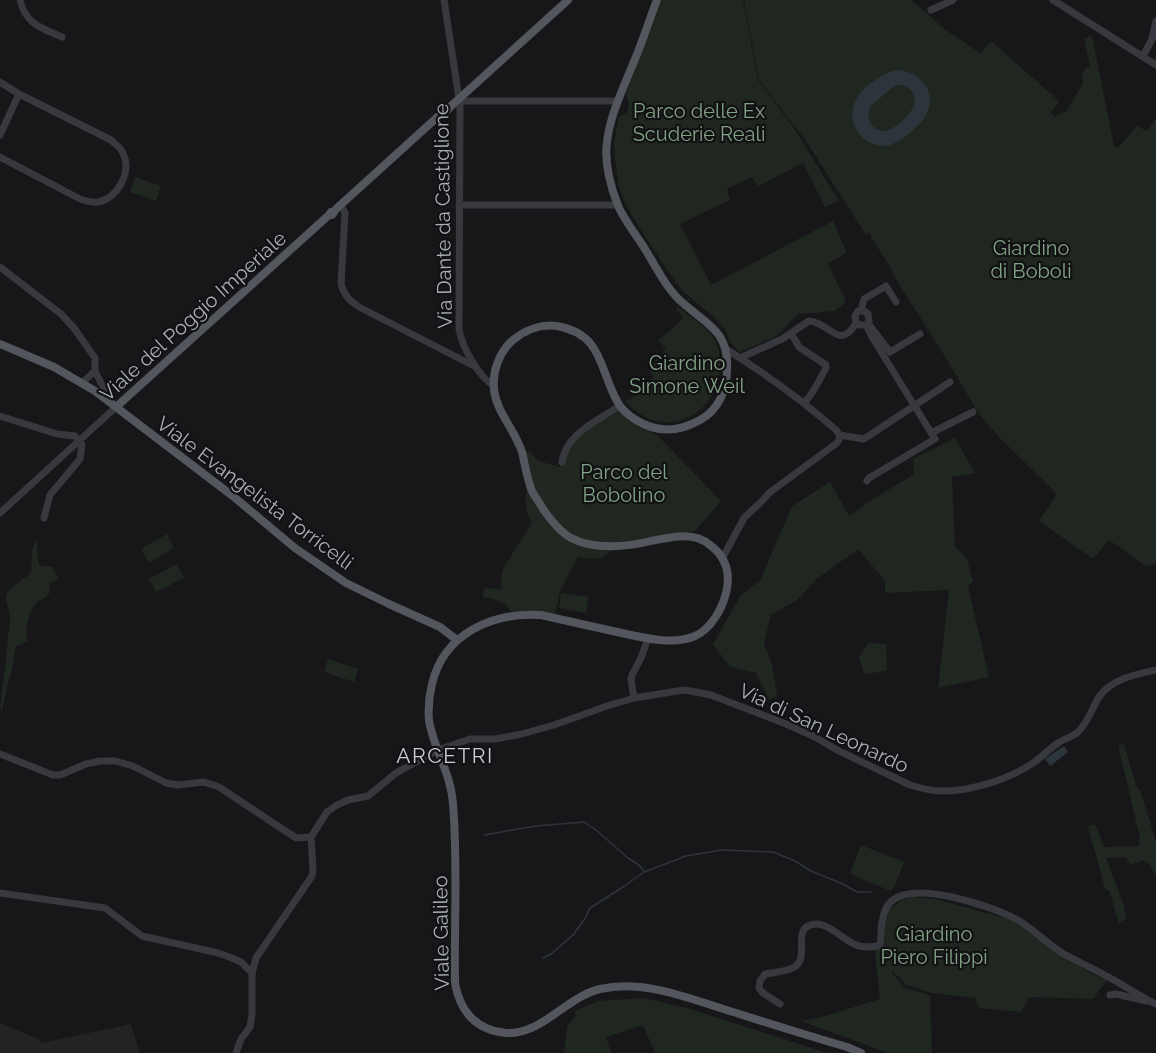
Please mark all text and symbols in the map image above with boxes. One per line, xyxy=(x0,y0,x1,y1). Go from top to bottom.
park label: Parco delle Ex Scuderie Reali xyxy=(633,99,765,146)
street label: Via Dante da Castiglione xyxy=(429,103,457,329)
street label: Viale del Poggio Imperiale xyxy=(95,226,291,406)
park label: Giardino di Boboli xyxy=(990,236,1072,283)
park label: Giardino Simone Weil xyxy=(629,351,745,398)
street label: Viale Evangelista Torricelli xyxy=(152,411,358,575)
park label: Parco del Bobolino xyxy=(580,460,668,507)
street label: Via di San Leonardo xyxy=(735,678,913,778)
district label: ARCETRI xyxy=(396,743,494,768)
street label: Viale Galileo xyxy=(428,875,454,991)
park label: Giardino Piero Filippi xyxy=(880,922,988,969)

